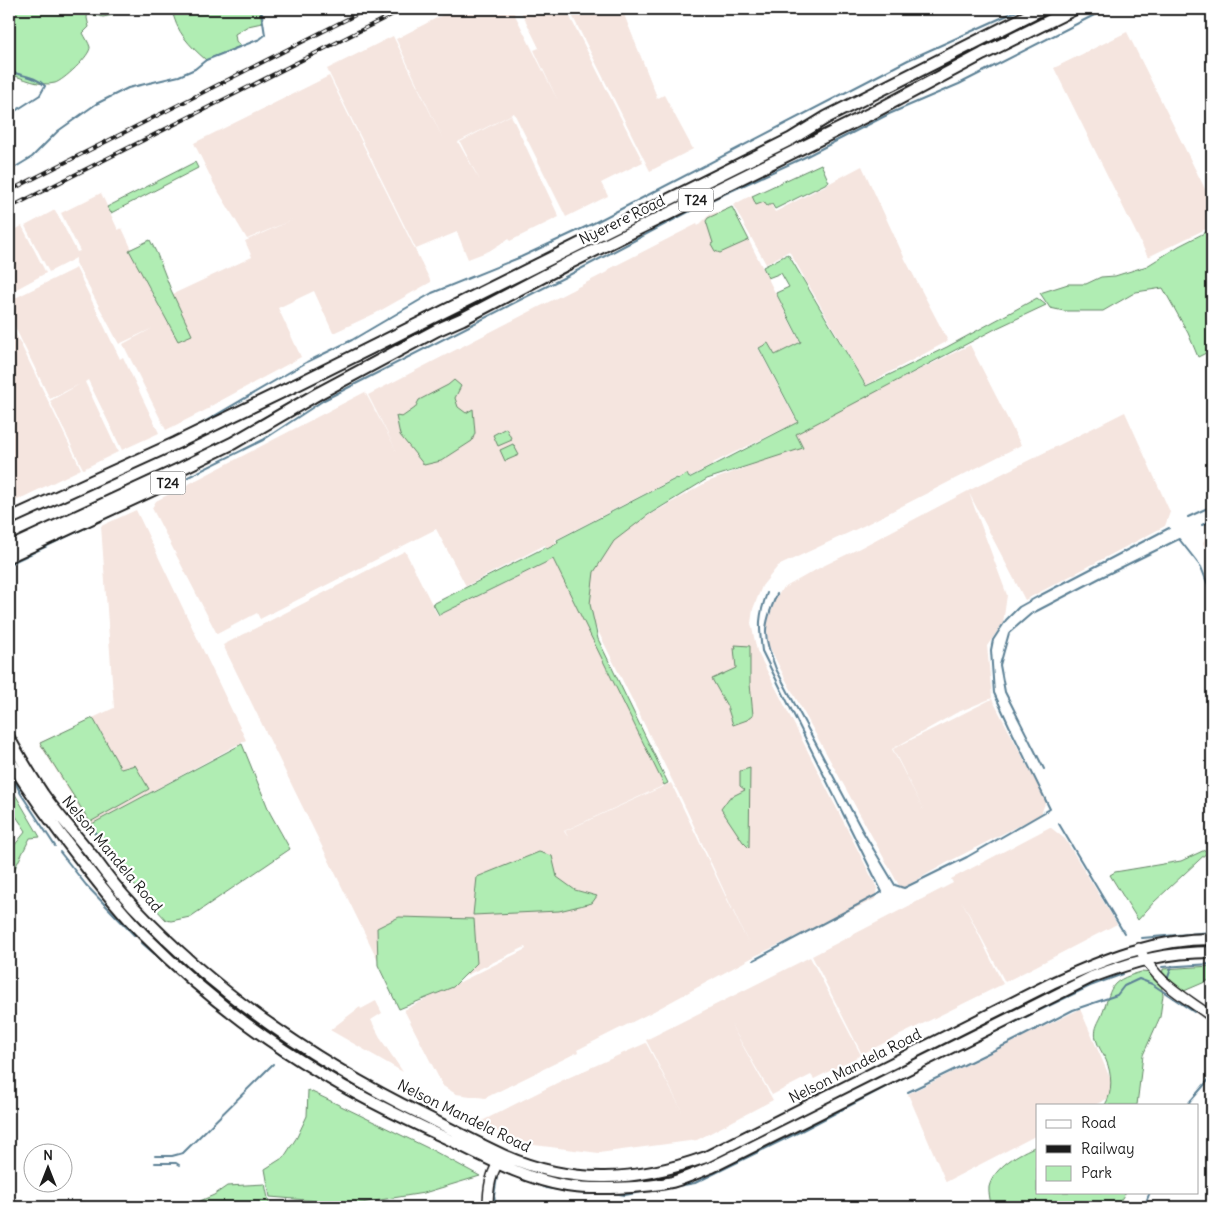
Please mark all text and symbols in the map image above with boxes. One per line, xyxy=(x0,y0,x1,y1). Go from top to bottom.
road number: T24 xyxy=(678,188,714,212)
street label: Nyerere Road xyxy=(576,191,668,249)
road number: T24 xyxy=(150,472,186,494)
street label: Nelson Mandela Road xyxy=(58,792,167,916)
street label: Nelson Mandela Road xyxy=(785,1024,924,1107)
street label: Nelson Mandela Road xyxy=(394,1075,534,1156)
legend xyxy=(1036,1104,1198,1194)
text: Road xyxy=(1081,1113,1116,1132)
text: Railway xyxy=(1081,1139,1135,1158)
north arrow xyxy=(22,1144,72,1194)
text: N xyxy=(43,1146,53,1164)
text: Park xyxy=(1081,1163,1112,1182)

